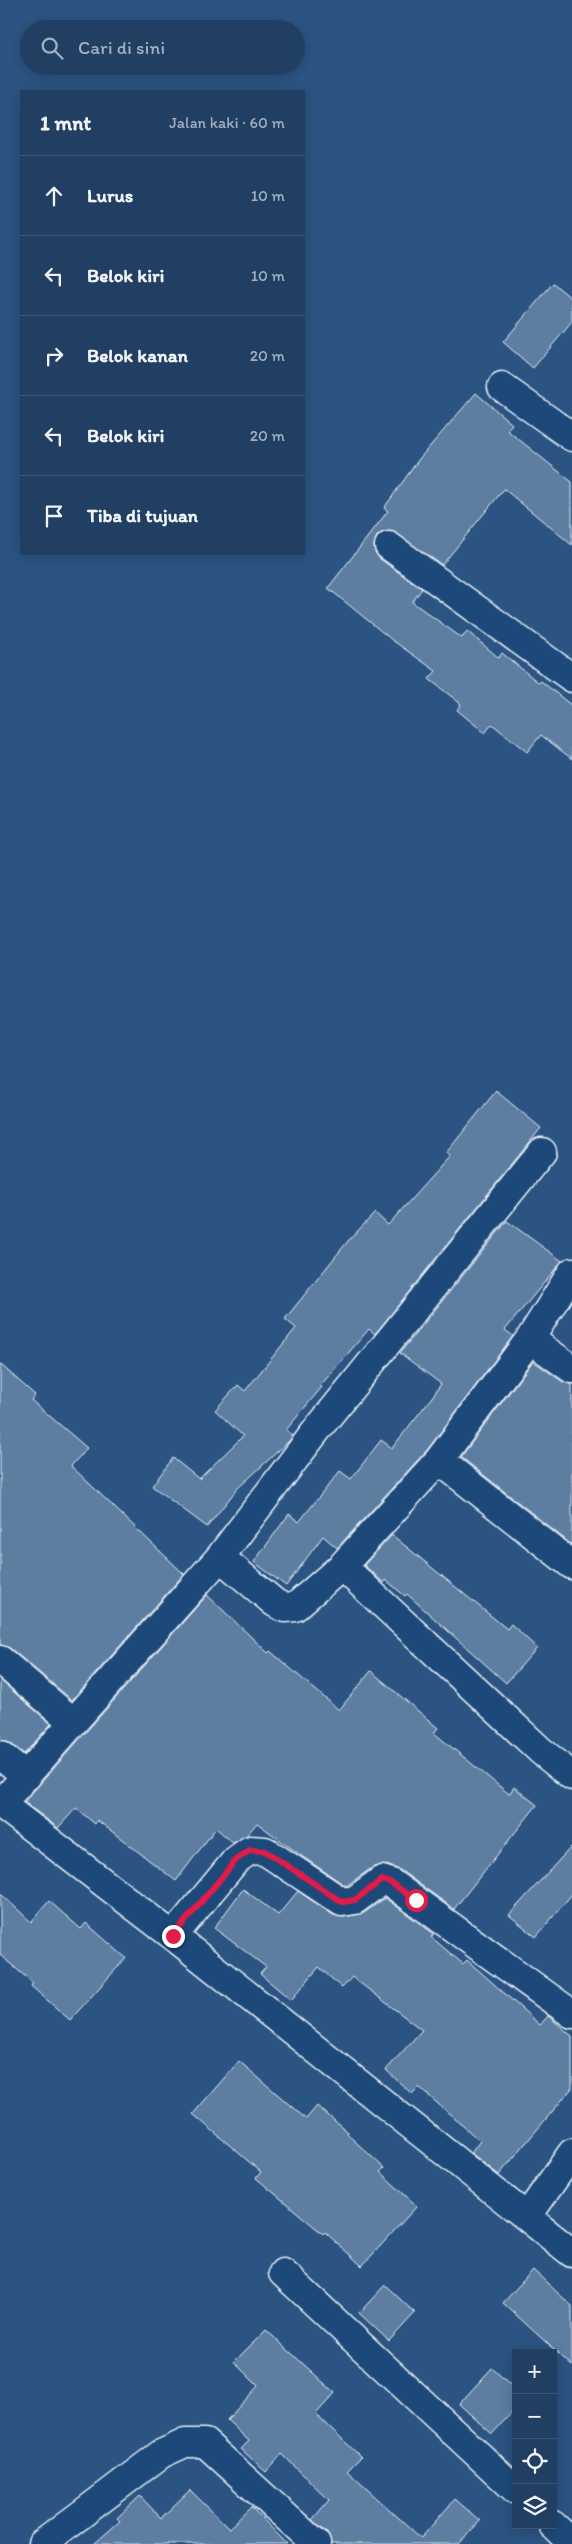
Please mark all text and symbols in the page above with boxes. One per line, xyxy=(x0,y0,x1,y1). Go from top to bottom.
search box xyxy=(20,20,305,75)
icon: search xyxy=(38,34,66,62)
text: Cari di sini xyxy=(78,36,165,59)
text: 1 mnt xyxy=(40,110,91,135)
text: Jalan kaki · 60 m xyxy=(169,113,285,132)
icon: ahead xyxy=(40,182,68,210)
text: Lurus xyxy=(87,184,133,207)
text: 10 m xyxy=(251,186,285,205)
icon: left xyxy=(40,262,68,290)
text: Belok kiri xyxy=(87,264,164,287)
text: 10 m xyxy=(251,266,285,285)
icon: right xyxy=(40,342,68,370)
text: Belok kanan xyxy=(87,344,188,367)
text: 20 m xyxy=(250,346,285,365)
icon: left xyxy=(40,422,68,450)
text: Belok kiri xyxy=(87,424,164,447)
text: 20 m xyxy=(250,426,285,445)
icon: arrive xyxy=(40,502,68,530)
text: Tiba di tujuan xyxy=(87,504,198,527)
route start xyxy=(405,1889,428,1912)
route end xyxy=(162,1925,185,1948)
map controls xyxy=(512,2349,557,2529)
button: + xyxy=(512,2349,557,2394)
button: − xyxy=(512,2394,557,2439)
button: locate xyxy=(512,2439,557,2484)
button: layers xyxy=(512,2484,557,2529)

